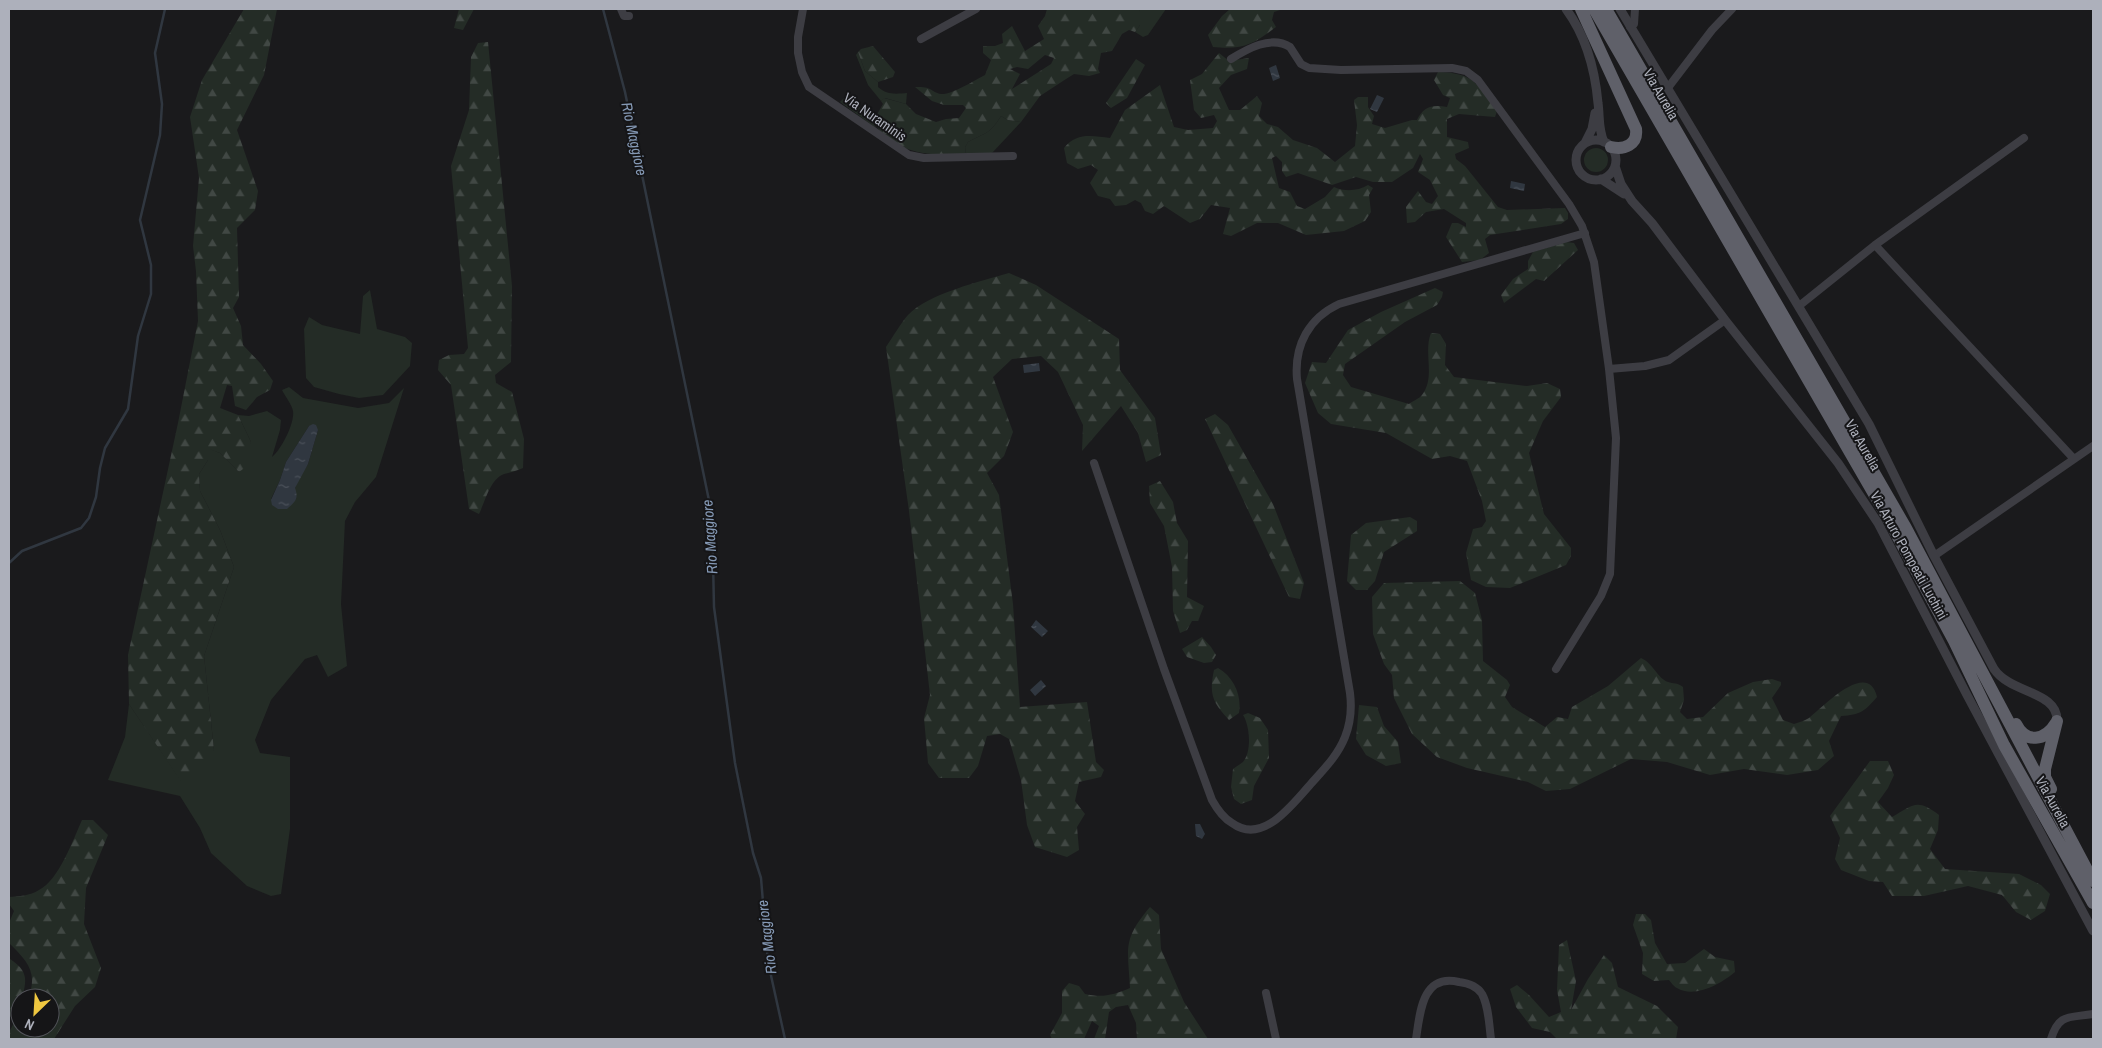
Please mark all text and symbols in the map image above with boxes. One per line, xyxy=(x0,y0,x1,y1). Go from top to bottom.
street label: Via Aurelia xyxy=(1639,65,1683,123)
street label: Via Nuraminis xyxy=(840,89,910,146)
water label: Rio Maggiore xyxy=(616,100,653,178)
street label: Via Aurelia xyxy=(1841,416,1885,474)
street label: Via Arturo Pompeati Luchini xyxy=(1866,488,1952,622)
water label: Rio Maggiore xyxy=(696,499,723,575)
street label: Via Aurelia xyxy=(2032,773,2075,831)
water label: Rio Maggiore xyxy=(752,899,781,975)
north arrow xyxy=(10,988,60,1038)
text: N xyxy=(22,1015,37,1035)

